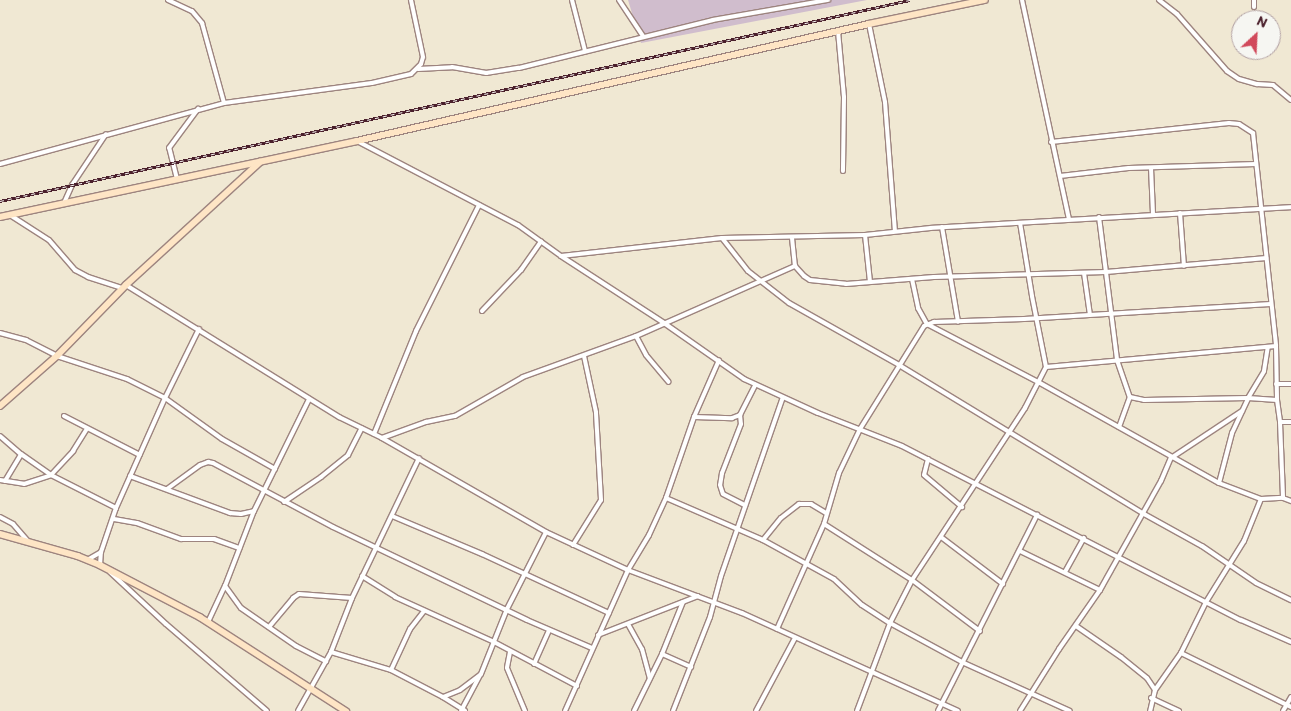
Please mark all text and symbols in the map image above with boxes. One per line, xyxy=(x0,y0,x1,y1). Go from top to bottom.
north arrow xyxy=(1231,10,1281,60)
text: N xyxy=(1254,12,1270,32)

